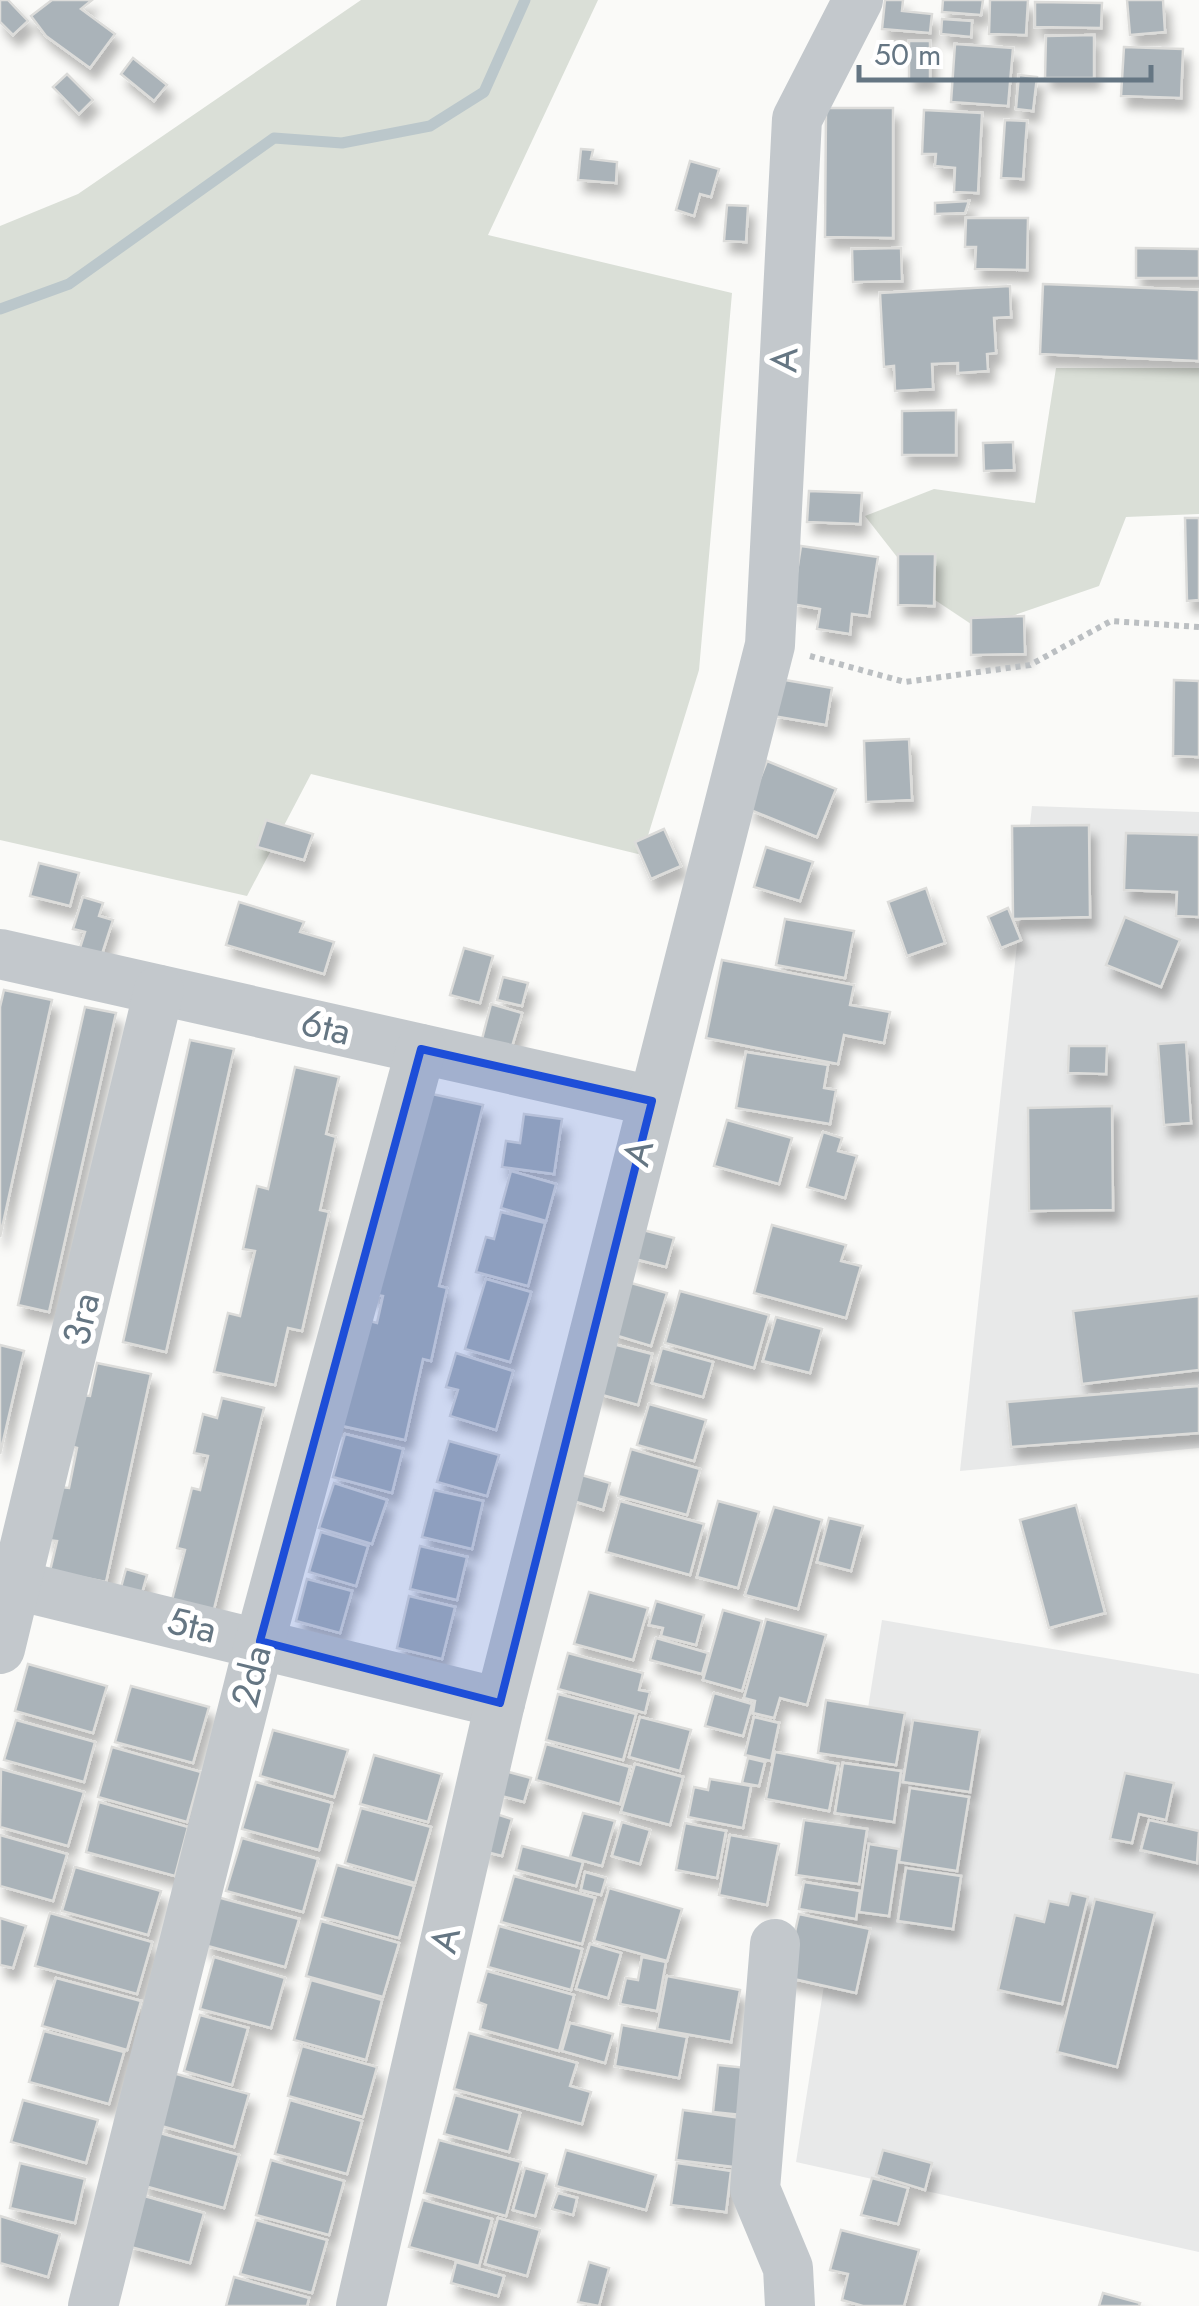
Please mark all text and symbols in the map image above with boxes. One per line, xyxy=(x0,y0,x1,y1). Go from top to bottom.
scale bar xyxy=(859,20,1152,82)
text: 50 m xyxy=(874,33,941,76)
street label: A xyxy=(755,346,812,374)
street label: 6ta xyxy=(296,994,356,1059)
street label: A xyxy=(608,1134,667,1172)
street label: 3ra xyxy=(48,1287,113,1350)
street label: 5ta xyxy=(162,1592,222,1657)
street label: 2da xyxy=(216,1639,285,1712)
street label: A xyxy=(415,1921,474,1958)

